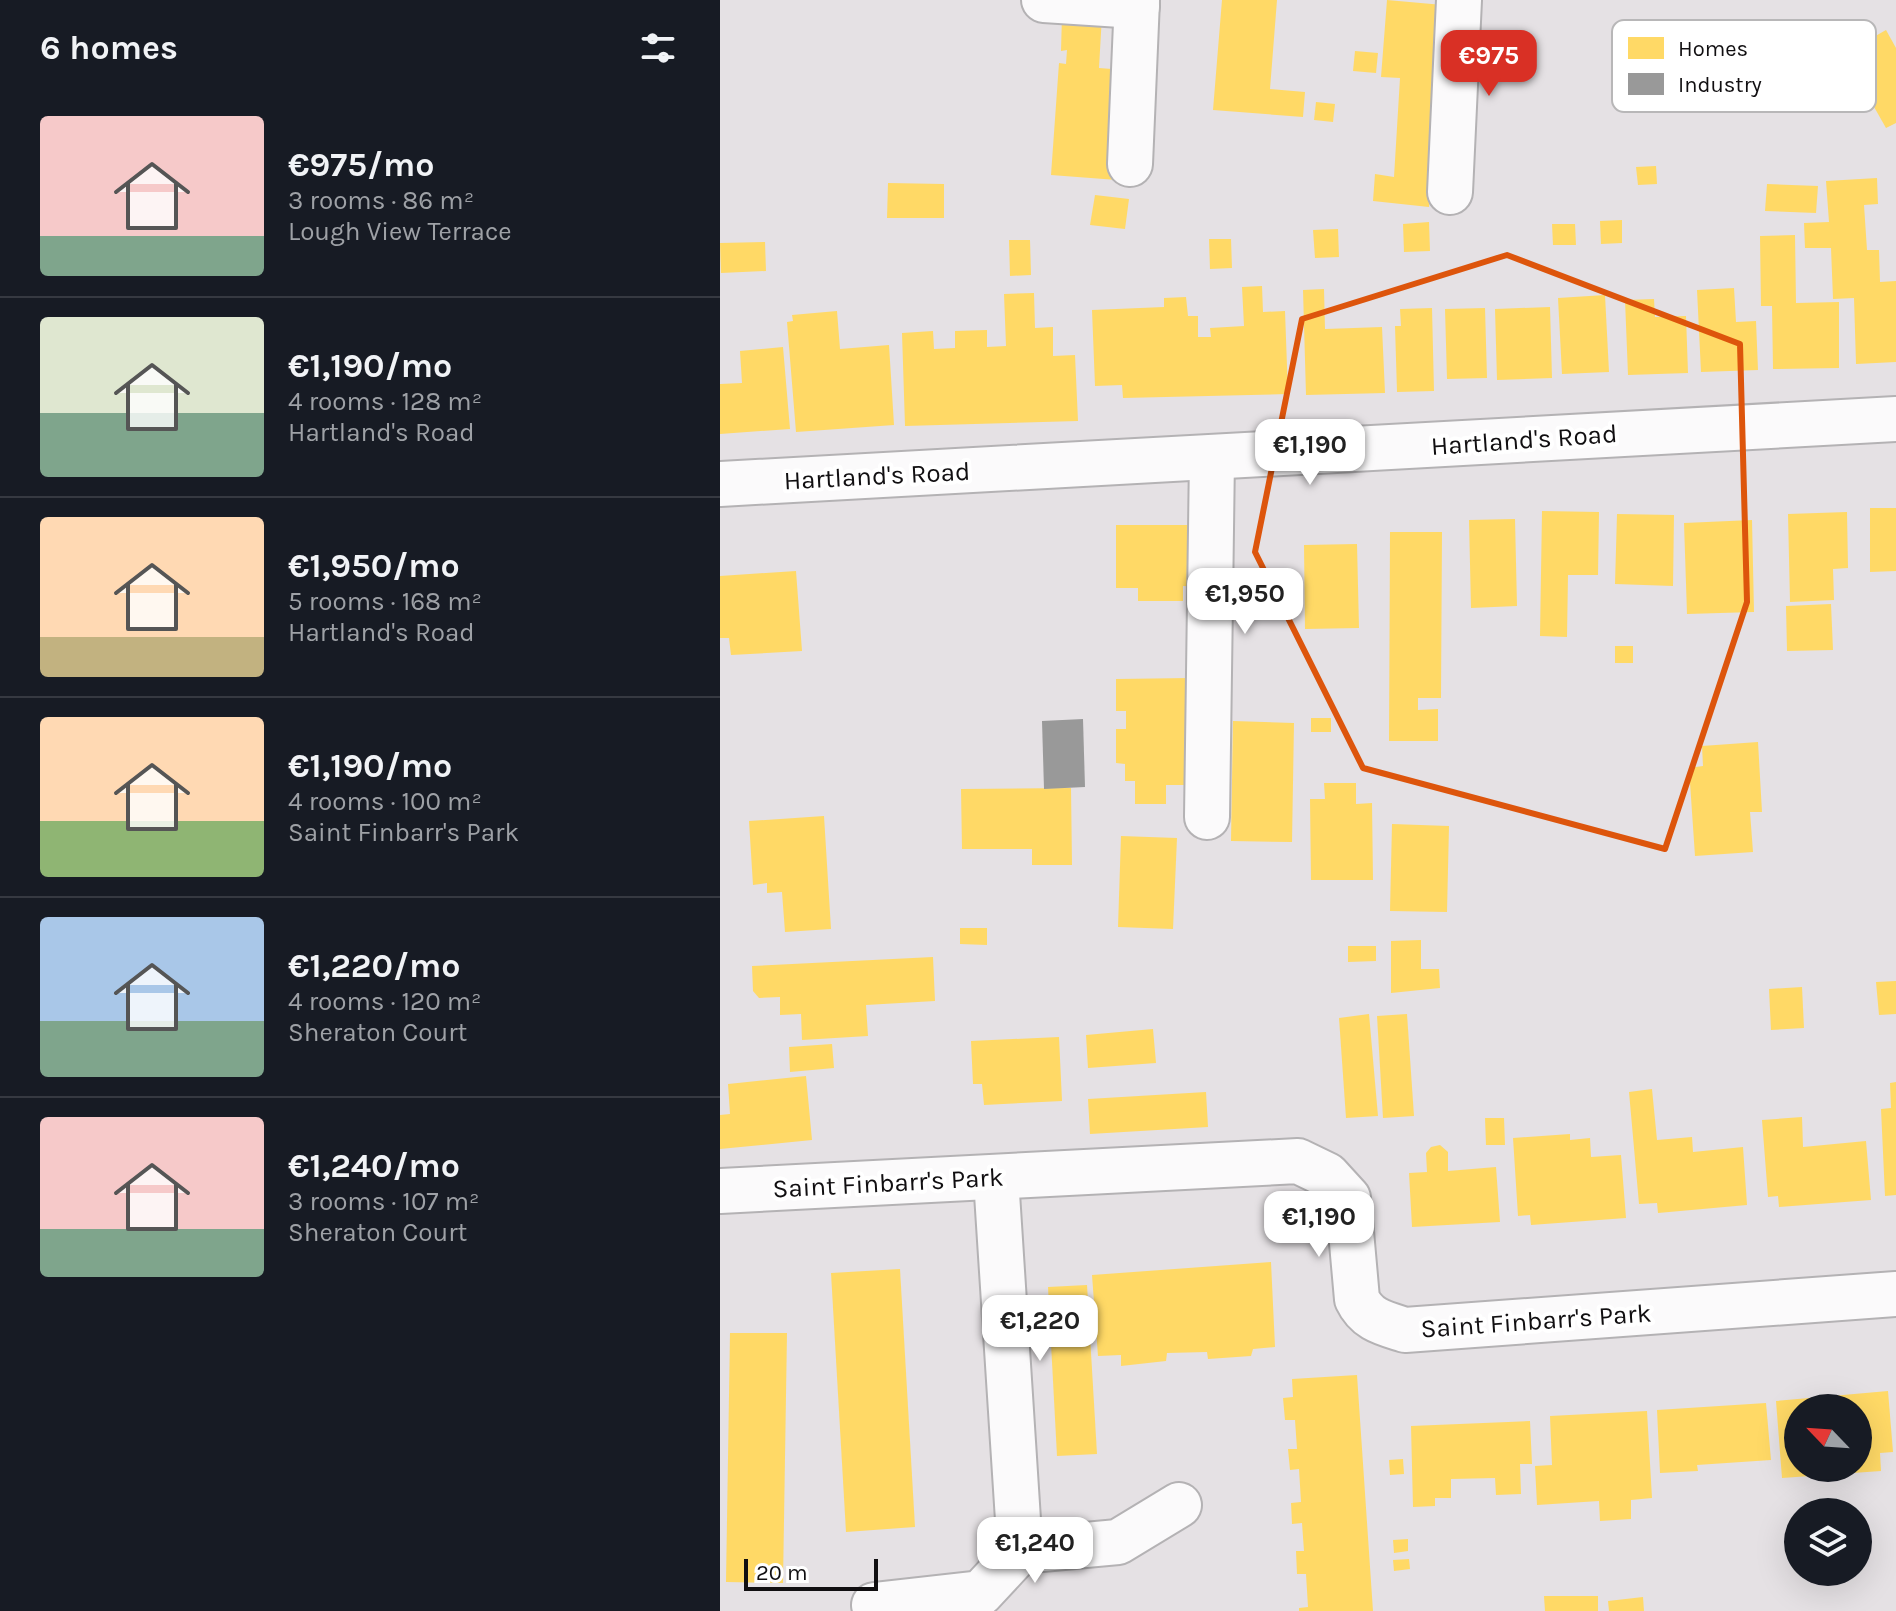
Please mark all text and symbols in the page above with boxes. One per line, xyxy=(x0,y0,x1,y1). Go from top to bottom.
legend xyxy=(1612,20,1876,112)
icon: filters xyxy=(636,26,680,70)
text: 6 homes xyxy=(40,28,178,68)
pin: €975 xyxy=(1442,30,1536,98)
text: Homes xyxy=(1678,36,1748,62)
text: €975 xyxy=(1459,40,1519,71)
text: Industry xyxy=(1678,72,1762,98)
text: €975/mo xyxy=(288,145,435,185)
icon: home xyxy=(104,148,200,244)
text: 3 rooms · 86 m² xyxy=(288,185,474,216)
text: Lough View Terrace xyxy=(288,216,512,247)
text: €1,190/mo xyxy=(288,346,452,386)
icon: home xyxy=(104,349,200,445)
text: 4 rooms · 128 m² xyxy=(288,386,482,417)
text: Hartland's Road xyxy=(288,417,475,448)
street label: Hartland's Road xyxy=(1430,418,1618,462)
pin: €1,190 xyxy=(1245,419,1375,487)
text: €1,190 xyxy=(1273,429,1347,460)
street label: Hartland's Road xyxy=(783,456,971,496)
text: €1,950/mo xyxy=(288,546,460,586)
icon: home xyxy=(104,549,200,645)
pin: €1,950 xyxy=(1180,568,1310,636)
text: €1,950 xyxy=(1205,578,1285,609)
text: 5 rooms · 168 m² xyxy=(288,586,482,617)
text: Hartland's Road xyxy=(288,617,475,648)
text: €1,190/mo xyxy=(288,746,452,786)
icon: home xyxy=(104,749,200,845)
text: 4 rooms · 100 m² xyxy=(288,786,482,817)
text: Saint Finbarr's Park xyxy=(288,817,519,848)
text: €1,220/mo xyxy=(288,946,460,986)
icon: home xyxy=(104,949,200,1045)
text: 4 rooms · 120 m² xyxy=(288,986,482,1017)
text: Sheraton Court xyxy=(288,1017,467,1048)
text: €1,240/mo xyxy=(288,1146,460,1186)
icon: home xyxy=(104,1149,200,1245)
street label: Saint Finbarr's Park xyxy=(772,1161,1004,1205)
text: 3 rooms · 107 m² xyxy=(288,1186,479,1217)
pin: €1,190 xyxy=(1254,1191,1384,1259)
text: €1,190 xyxy=(1282,1201,1356,1232)
text: Sheraton Court xyxy=(288,1217,467,1248)
pin: €1,220 xyxy=(975,1295,1105,1363)
street label: Saint Finbarr's Park xyxy=(1420,1297,1652,1345)
text: €1,220 xyxy=(1000,1305,1080,1336)
north arrow xyxy=(1784,1394,1872,1482)
map controls xyxy=(1784,1394,1872,1586)
button: layers xyxy=(1784,1498,1872,1586)
pin: €1,240 xyxy=(970,1517,1100,1585)
text: €1,240 xyxy=(995,1527,1075,1558)
scale bar xyxy=(744,1555,878,1591)
text: 20 m xyxy=(756,1560,808,1586)

